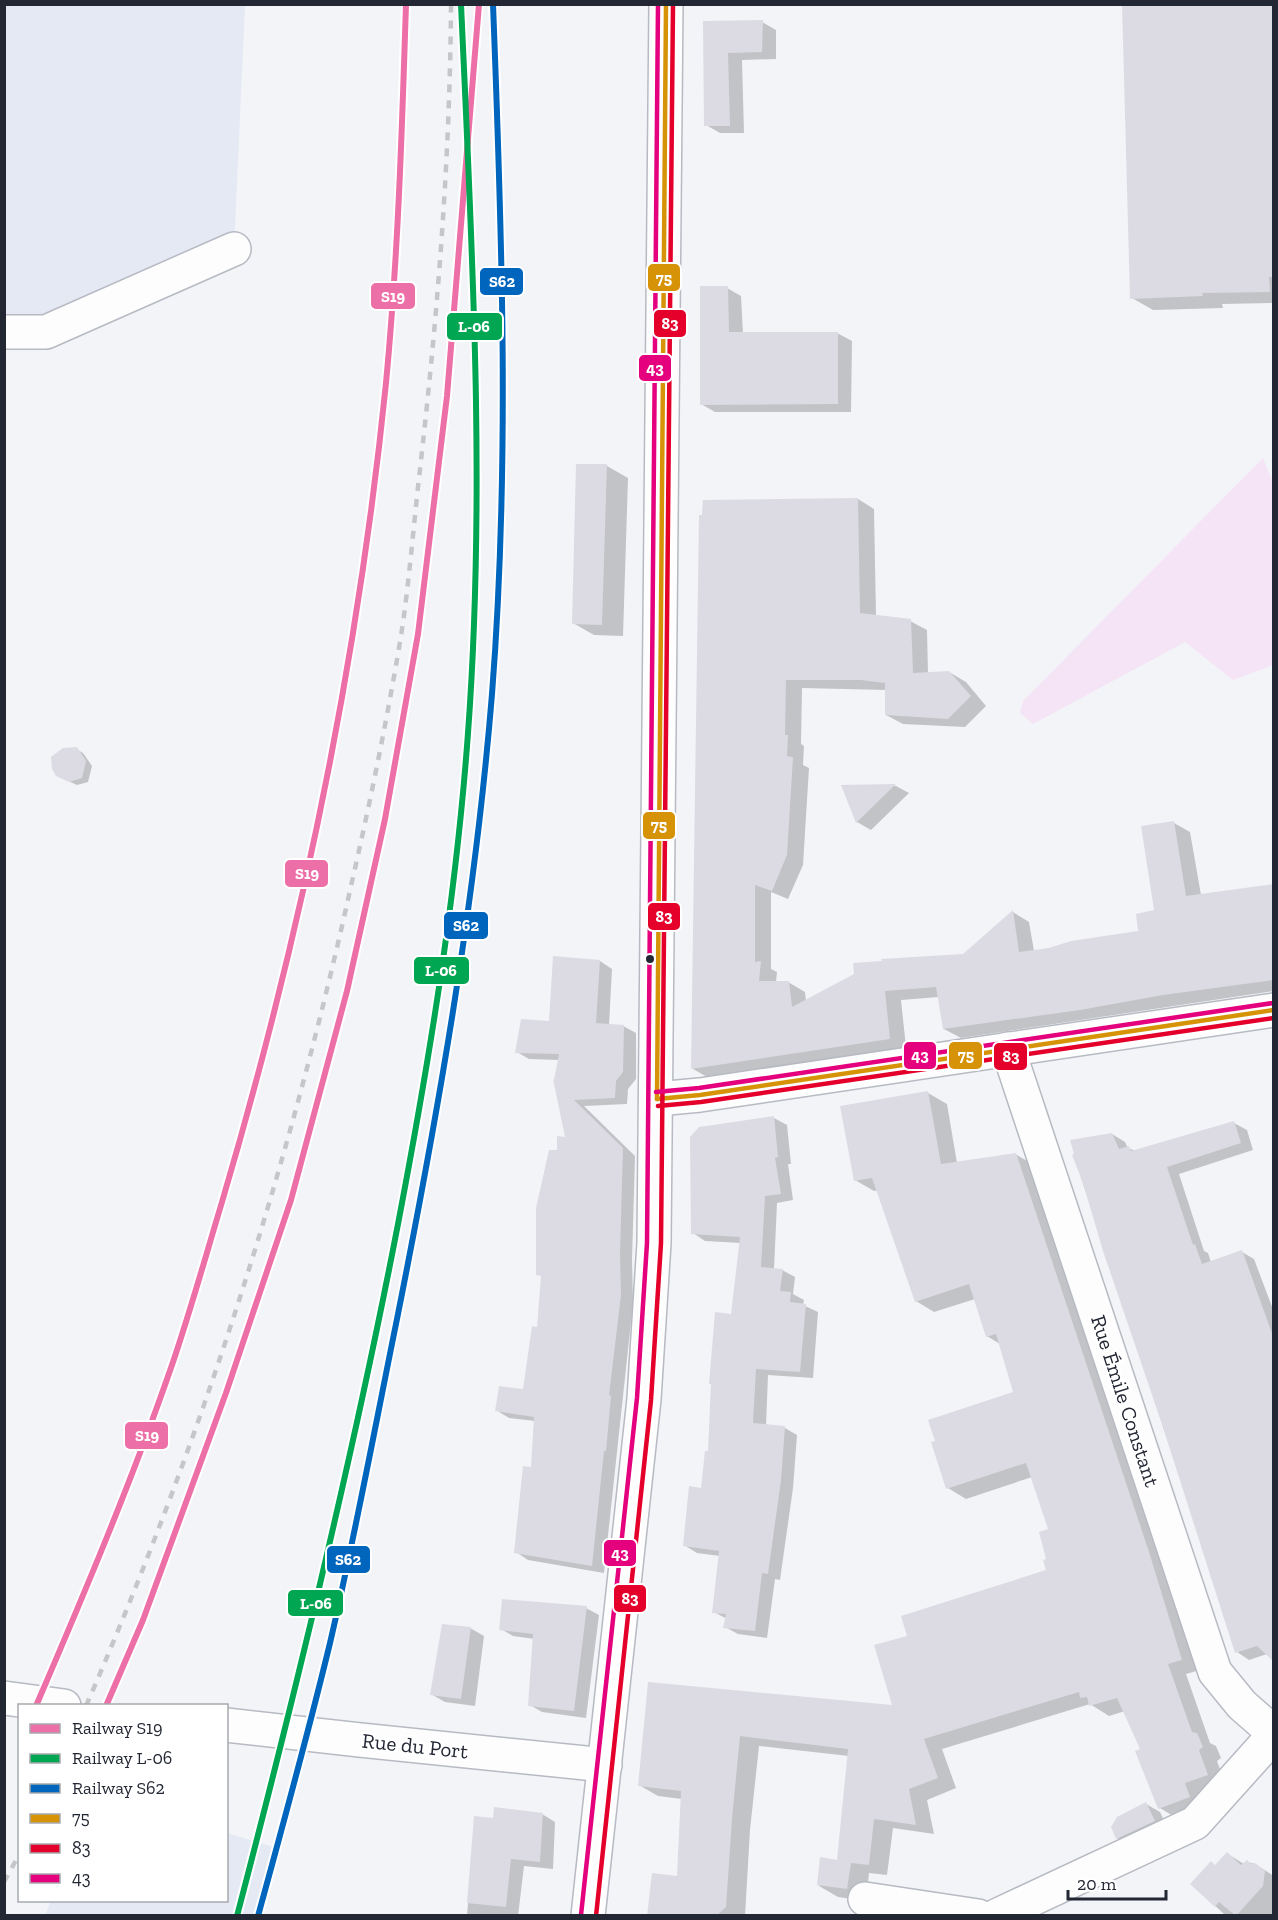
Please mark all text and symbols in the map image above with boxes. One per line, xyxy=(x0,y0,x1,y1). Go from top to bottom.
line badge: 75 xyxy=(647,263,681,292)
line badge: S62 xyxy=(479,267,524,296)
text: 75 xyxy=(656,269,672,288)
text: S62 xyxy=(489,272,515,291)
line badge: S19 xyxy=(370,282,416,310)
text: S19 xyxy=(381,287,405,306)
line badge: 83 xyxy=(653,309,687,338)
line badge: L-06 xyxy=(446,312,503,341)
text: 83 xyxy=(661,314,679,333)
text: L-06 xyxy=(458,317,490,336)
line badge: 43 xyxy=(638,354,672,382)
text: 43 xyxy=(646,359,664,378)
line badge: 75 xyxy=(642,811,676,840)
text: 75 xyxy=(651,816,667,835)
line badge: S19 xyxy=(284,859,329,888)
text: S19 xyxy=(295,864,319,883)
line badge: 83 xyxy=(647,902,681,931)
text: 83 xyxy=(655,907,673,926)
line badge: S62 xyxy=(443,911,489,940)
text: S62 xyxy=(453,916,479,935)
unlabelled marker xyxy=(644,953,656,965)
line badge: L-06 xyxy=(413,956,470,985)
text: L-06 xyxy=(425,961,457,980)
line badge: 43 xyxy=(903,1041,937,1070)
line badge: 75 xyxy=(948,1041,983,1070)
line badge: 83 xyxy=(993,1042,1028,1071)
text: 43 xyxy=(911,1046,929,1065)
text: 75 xyxy=(958,1046,974,1065)
text: 83 xyxy=(1002,1047,1020,1066)
street label: Rue Émile Constant xyxy=(1086,1312,1165,1490)
line badge: S19 xyxy=(124,1421,169,1450)
text: S19 xyxy=(135,1426,159,1445)
line badge: 43 xyxy=(603,1539,637,1567)
text: 43 xyxy=(611,1544,629,1563)
line badge: S62 xyxy=(326,1545,371,1574)
text: S62 xyxy=(335,1550,361,1569)
line badge: 83 xyxy=(613,1584,647,1613)
line badge: L-06 xyxy=(287,1589,344,1617)
text: 83 xyxy=(621,1589,639,1608)
text: L-06 xyxy=(300,1594,332,1613)
legend xyxy=(18,1704,228,1902)
text: Railway S19 xyxy=(72,1717,162,1739)
street label: Rue du Port xyxy=(361,1728,469,1764)
text: Railway L-06 xyxy=(72,1747,172,1769)
text: Railway S62 xyxy=(72,1777,165,1799)
text: 75 xyxy=(72,1807,90,1829)
text: 83 xyxy=(72,1837,91,1859)
scale bar xyxy=(1068,1863,1166,1901)
text: 43 xyxy=(72,1867,91,1889)
text: 20 m xyxy=(1077,1873,1117,1895)

